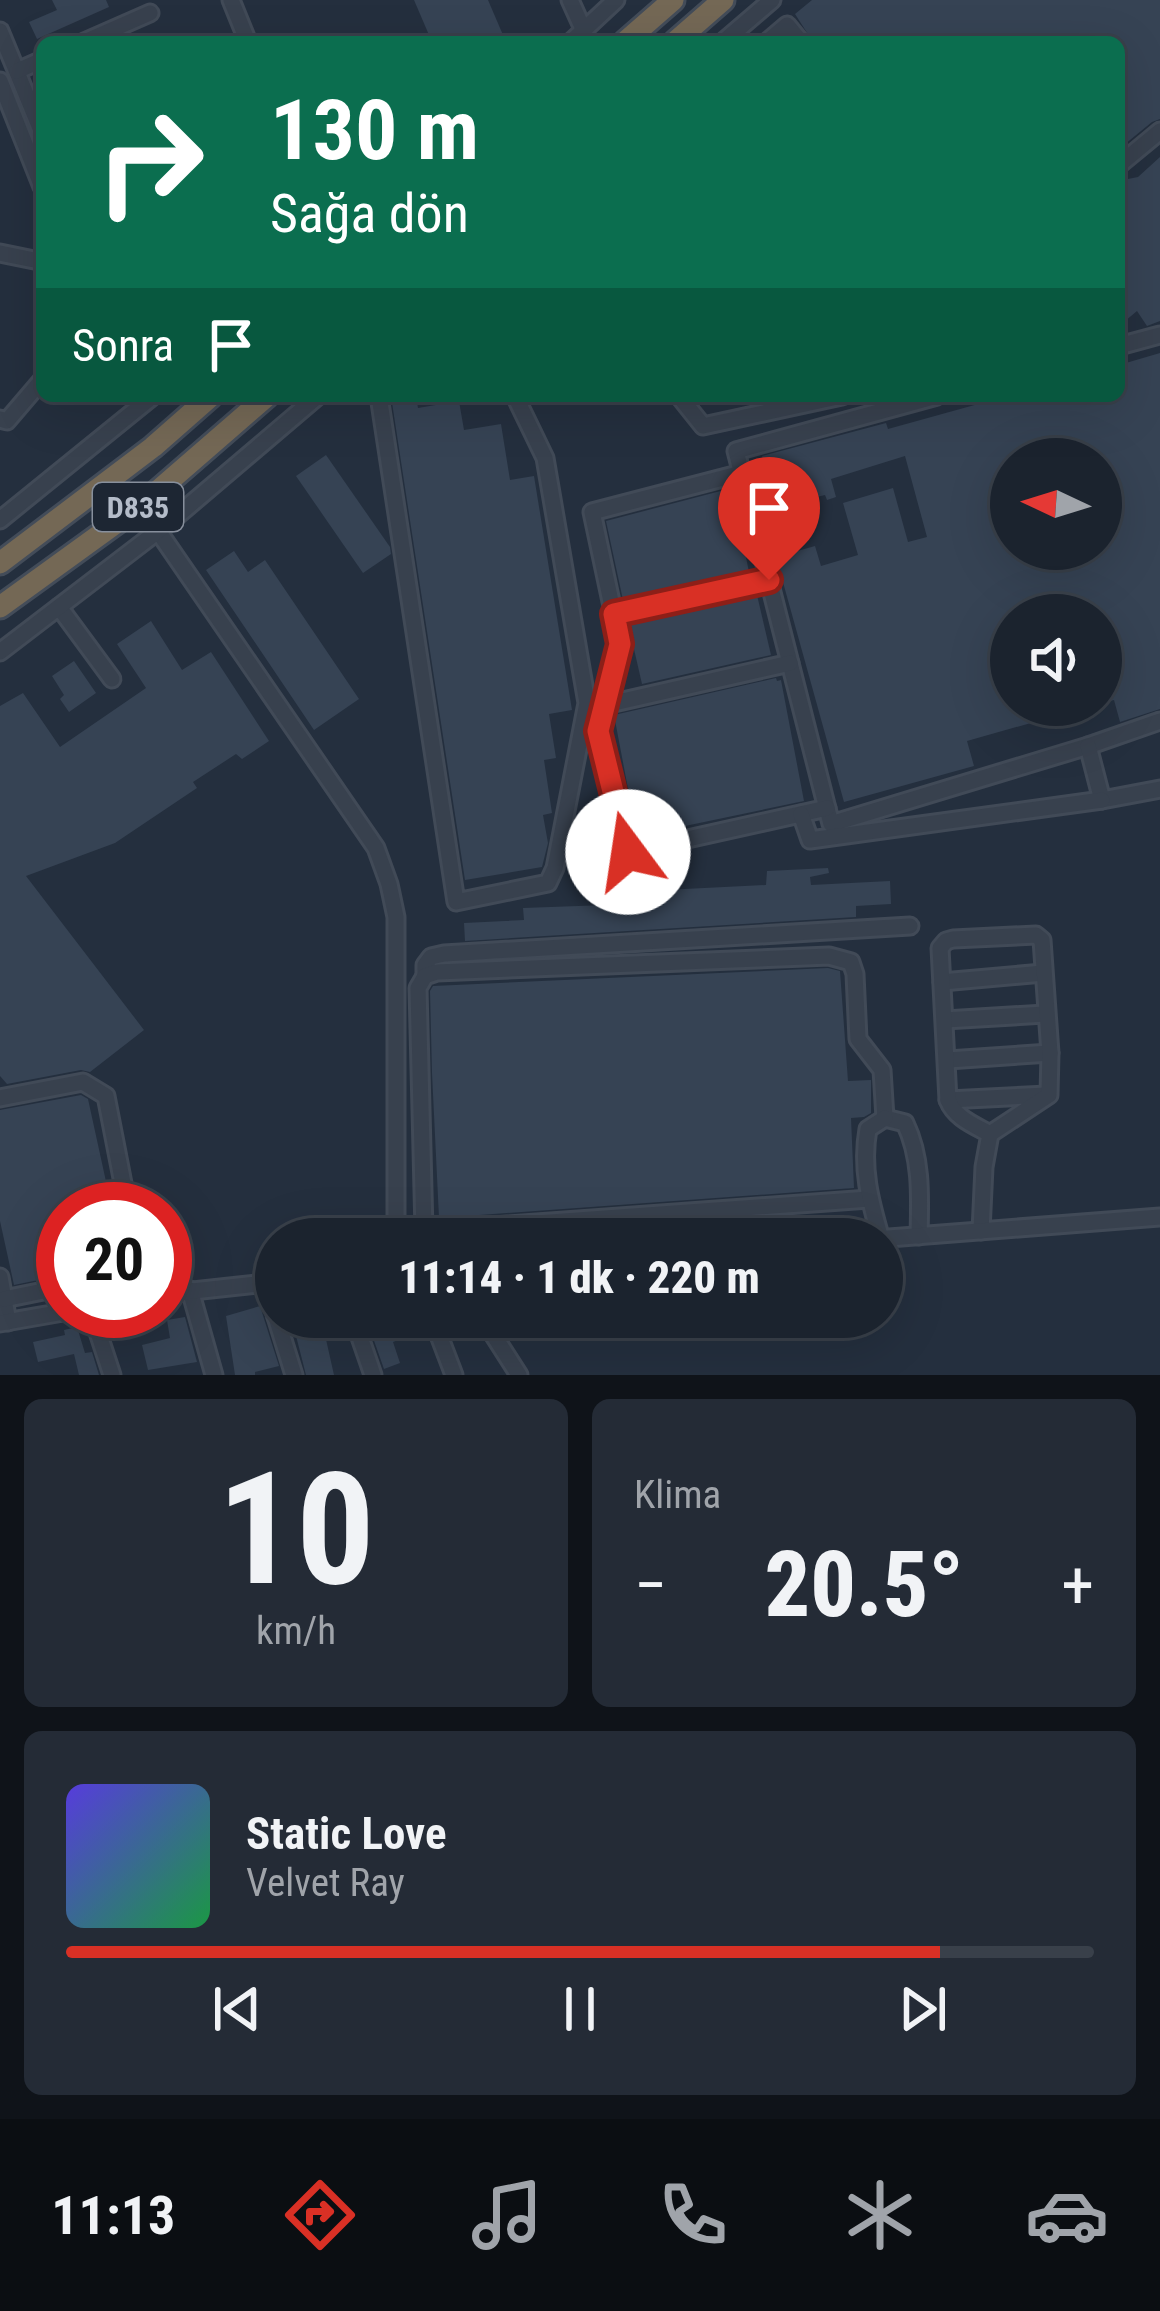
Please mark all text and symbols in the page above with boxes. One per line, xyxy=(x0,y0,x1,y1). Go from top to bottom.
text: 130 m xyxy=(270,81,479,180)
icon: right xyxy=(72,84,228,240)
text: Sağa dön xyxy=(270,182,469,245)
icon: arrive xyxy=(198,312,264,378)
text: Sonra xyxy=(72,319,174,372)
north arrow xyxy=(990,438,1122,570)
map controls xyxy=(990,438,1122,726)
pin xyxy=(718,457,820,580)
icon: arrive xyxy=(736,475,802,541)
road number: D835 xyxy=(93,483,183,531)
button: sound xyxy=(990,594,1122,726)
position arrow xyxy=(565,789,691,915)
speed limit sign: 20 xyxy=(36,1182,192,1338)
text: 11:14 · 1 dk · 220 m xyxy=(398,1251,760,1304)
text: 10 xyxy=(217,1438,375,1621)
text: Klima xyxy=(634,1472,721,1518)
text: 20.5° xyxy=(764,1533,964,1638)
text: − xyxy=(634,1547,667,1624)
text: + xyxy=(1061,1547,1094,1624)
text: km/h xyxy=(256,1608,336,1654)
text: Static Love xyxy=(246,1807,447,1860)
text: Velvet Ray xyxy=(246,1860,405,1906)
icon: previous xyxy=(204,1976,270,2042)
icon: pause xyxy=(547,1976,613,2042)
icon: next xyxy=(890,1976,956,2042)
icon: directions xyxy=(278,2173,362,2257)
icon: music xyxy=(465,2173,549,2257)
icon: phone xyxy=(651,2173,735,2257)
icon: climate xyxy=(838,2173,922,2257)
icon: car xyxy=(1025,2173,1109,2257)
text: 11:13 xyxy=(51,2184,175,2247)

